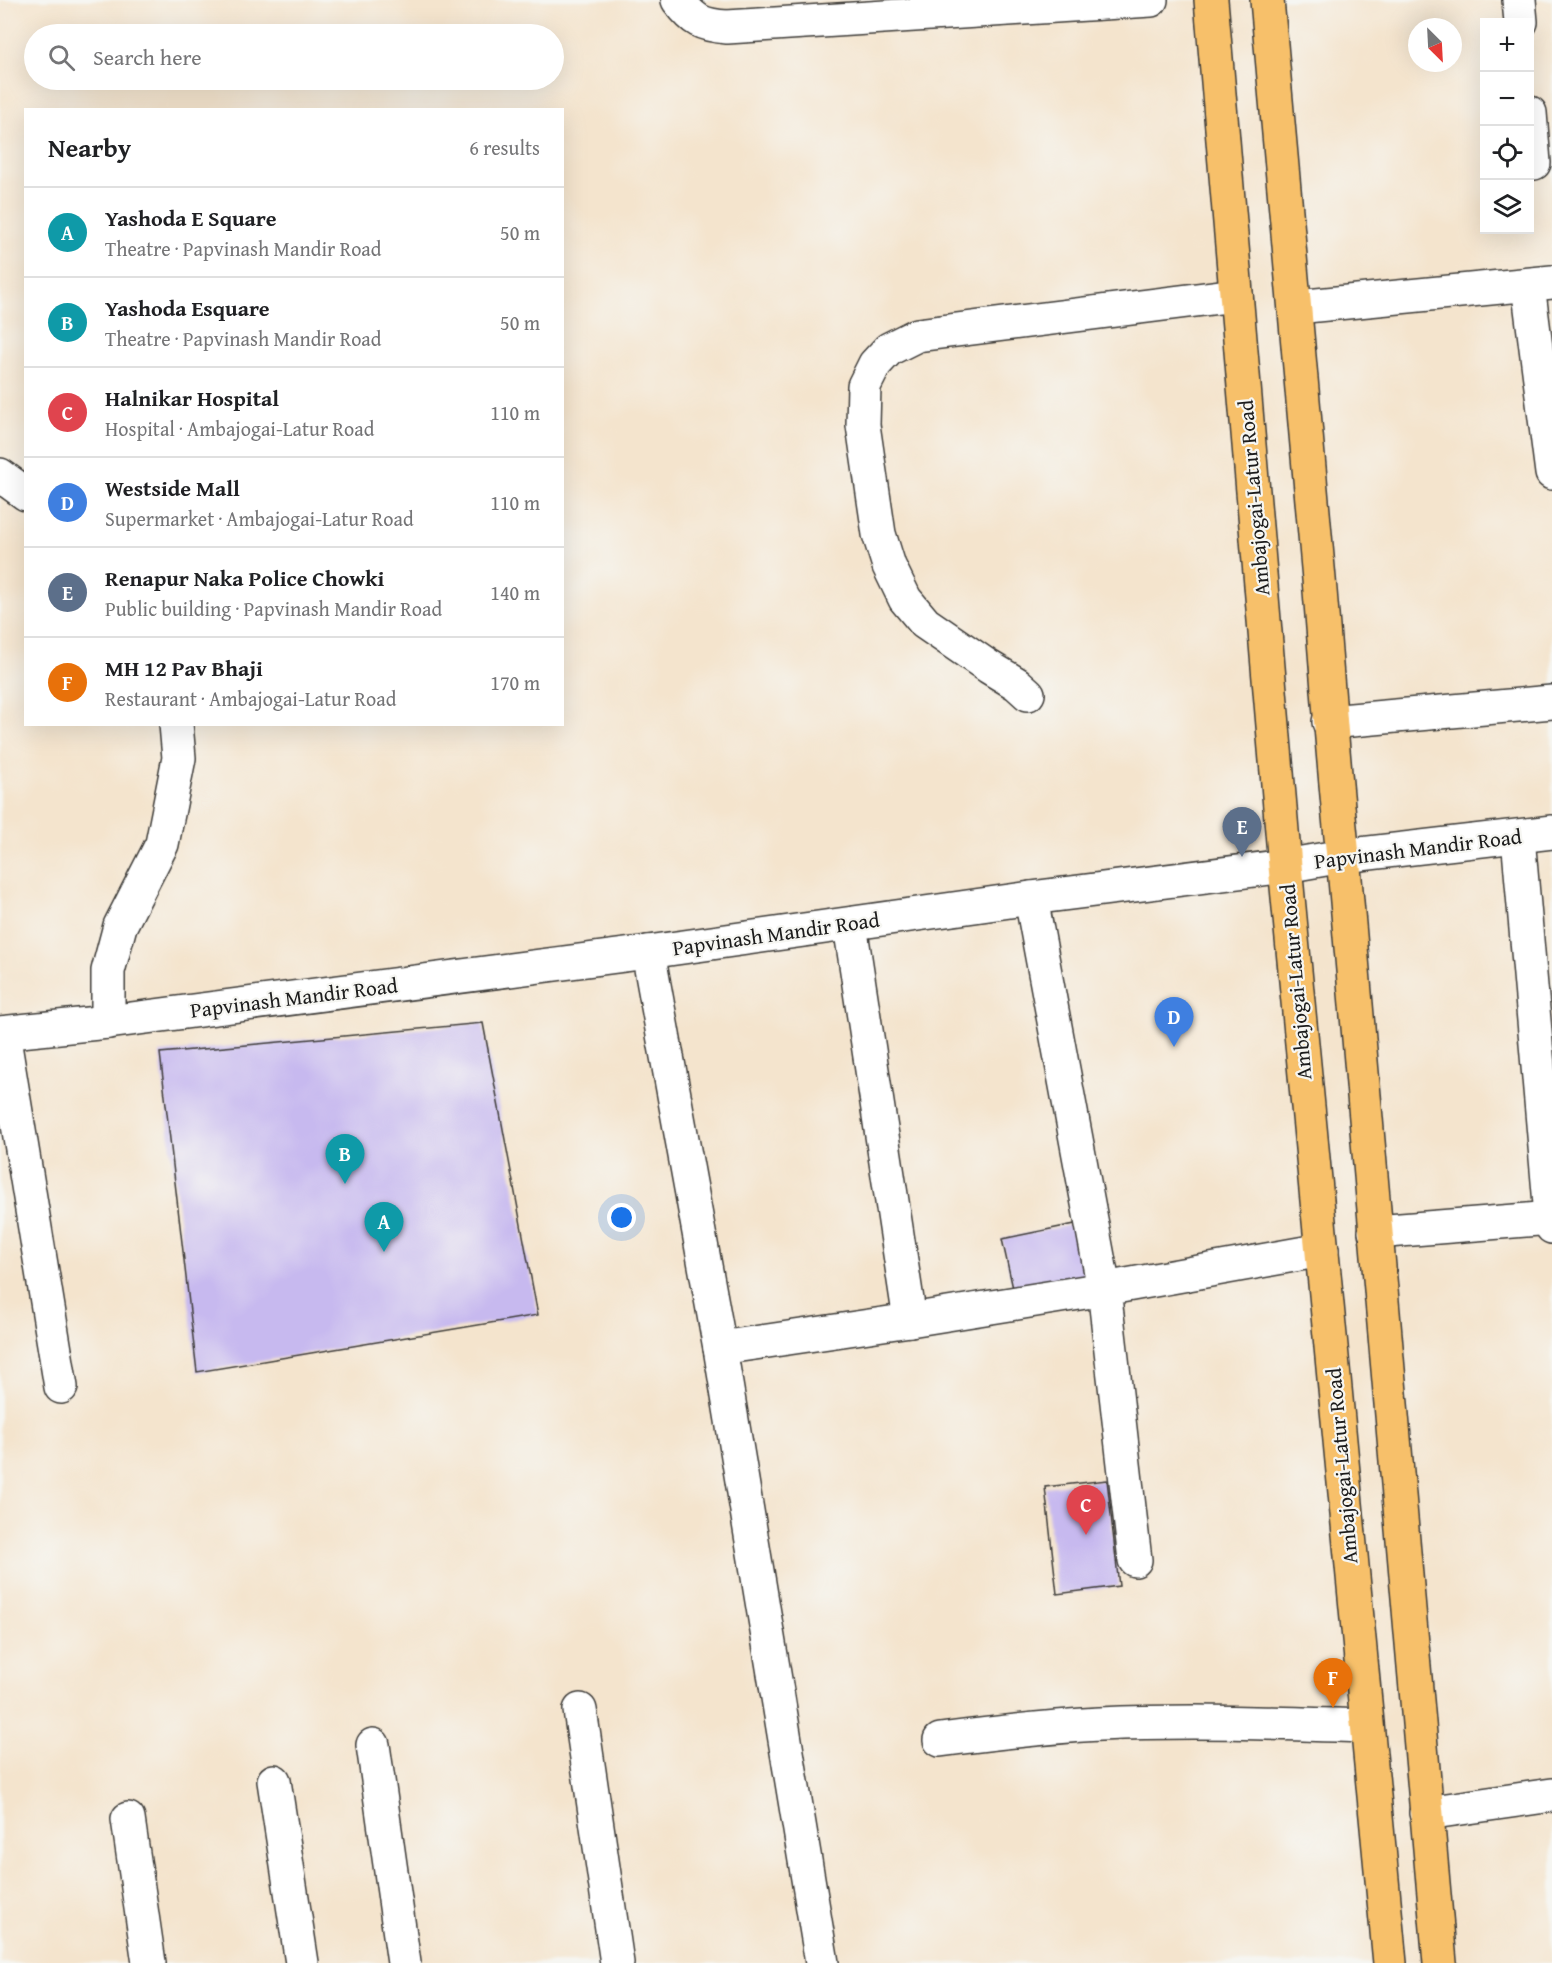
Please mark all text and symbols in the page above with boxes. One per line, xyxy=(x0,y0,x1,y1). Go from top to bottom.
north arrow xyxy=(1408,18,1462,72)
map controls xyxy=(1480,18,1534,234)
button: + xyxy=(1480,18,1534,72)
search box xyxy=(24,24,564,90)
icon: search xyxy=(45,41,78,74)
text: Search here xyxy=(93,41,202,73)
button: − xyxy=(1480,72,1534,126)
button: locate xyxy=(1480,126,1534,180)
text: Nearby xyxy=(48,128,131,167)
text: 6 results xyxy=(469,133,540,162)
button: layers xyxy=(1480,180,1534,234)
text: Yashoda E Square xyxy=(105,202,276,234)
text: A xyxy=(61,218,74,247)
text: 50 m xyxy=(500,218,540,247)
text: Theatre · Papvinash Mandir Road xyxy=(105,234,381,263)
text: Yashoda Esquare xyxy=(105,292,270,324)
text: B xyxy=(61,308,74,337)
text: 50 m xyxy=(500,308,540,337)
text: Theatre · Papvinash Mandir Road xyxy=(105,324,381,353)
text: Halnikar Hospital xyxy=(105,382,279,414)
text: C xyxy=(62,398,73,427)
text: 110 m xyxy=(490,398,540,427)
street label: Ambajogai-Latur Road xyxy=(1229,398,1278,597)
text: Hospital · Ambajogai-Latur Road xyxy=(105,414,374,443)
text: Westside Mall xyxy=(105,472,240,504)
text: D xyxy=(61,488,74,517)
text: 110 m xyxy=(490,488,540,517)
text: Supermarket · Ambajogai-Latur Road xyxy=(105,504,414,533)
text: Renapur Naka Police Chowki xyxy=(105,562,384,594)
text: E xyxy=(62,578,73,607)
text: 140 m xyxy=(490,578,540,607)
text: Public building · Papvinash Mandir Road xyxy=(105,594,442,623)
text: MH 12 Pav Bhaji xyxy=(105,652,263,684)
text: F xyxy=(62,668,73,697)
text: 170 m xyxy=(490,668,540,697)
text: Restaurant · Ambajogai-Latur Road xyxy=(105,684,396,713)
pin: E xyxy=(1222,808,1262,857)
street label: Papvinash Mandir Road xyxy=(1313,820,1524,877)
street label: Ambajogai-Latur Road xyxy=(1271,882,1320,1081)
street label: Papvinash Mandir Road xyxy=(670,904,882,963)
street label: Papvinash Mandir Road xyxy=(189,969,400,1026)
pin: D xyxy=(1154,998,1194,1047)
pin: B xyxy=(326,1134,364,1184)
pin: A xyxy=(364,1202,404,1252)
your location xyxy=(607,1203,636,1232)
street label: Ambajogai-Latur Road xyxy=(1317,1366,1366,1565)
pin: C xyxy=(1066,1486,1106,1535)
pin: F xyxy=(1314,1658,1352,1708)

